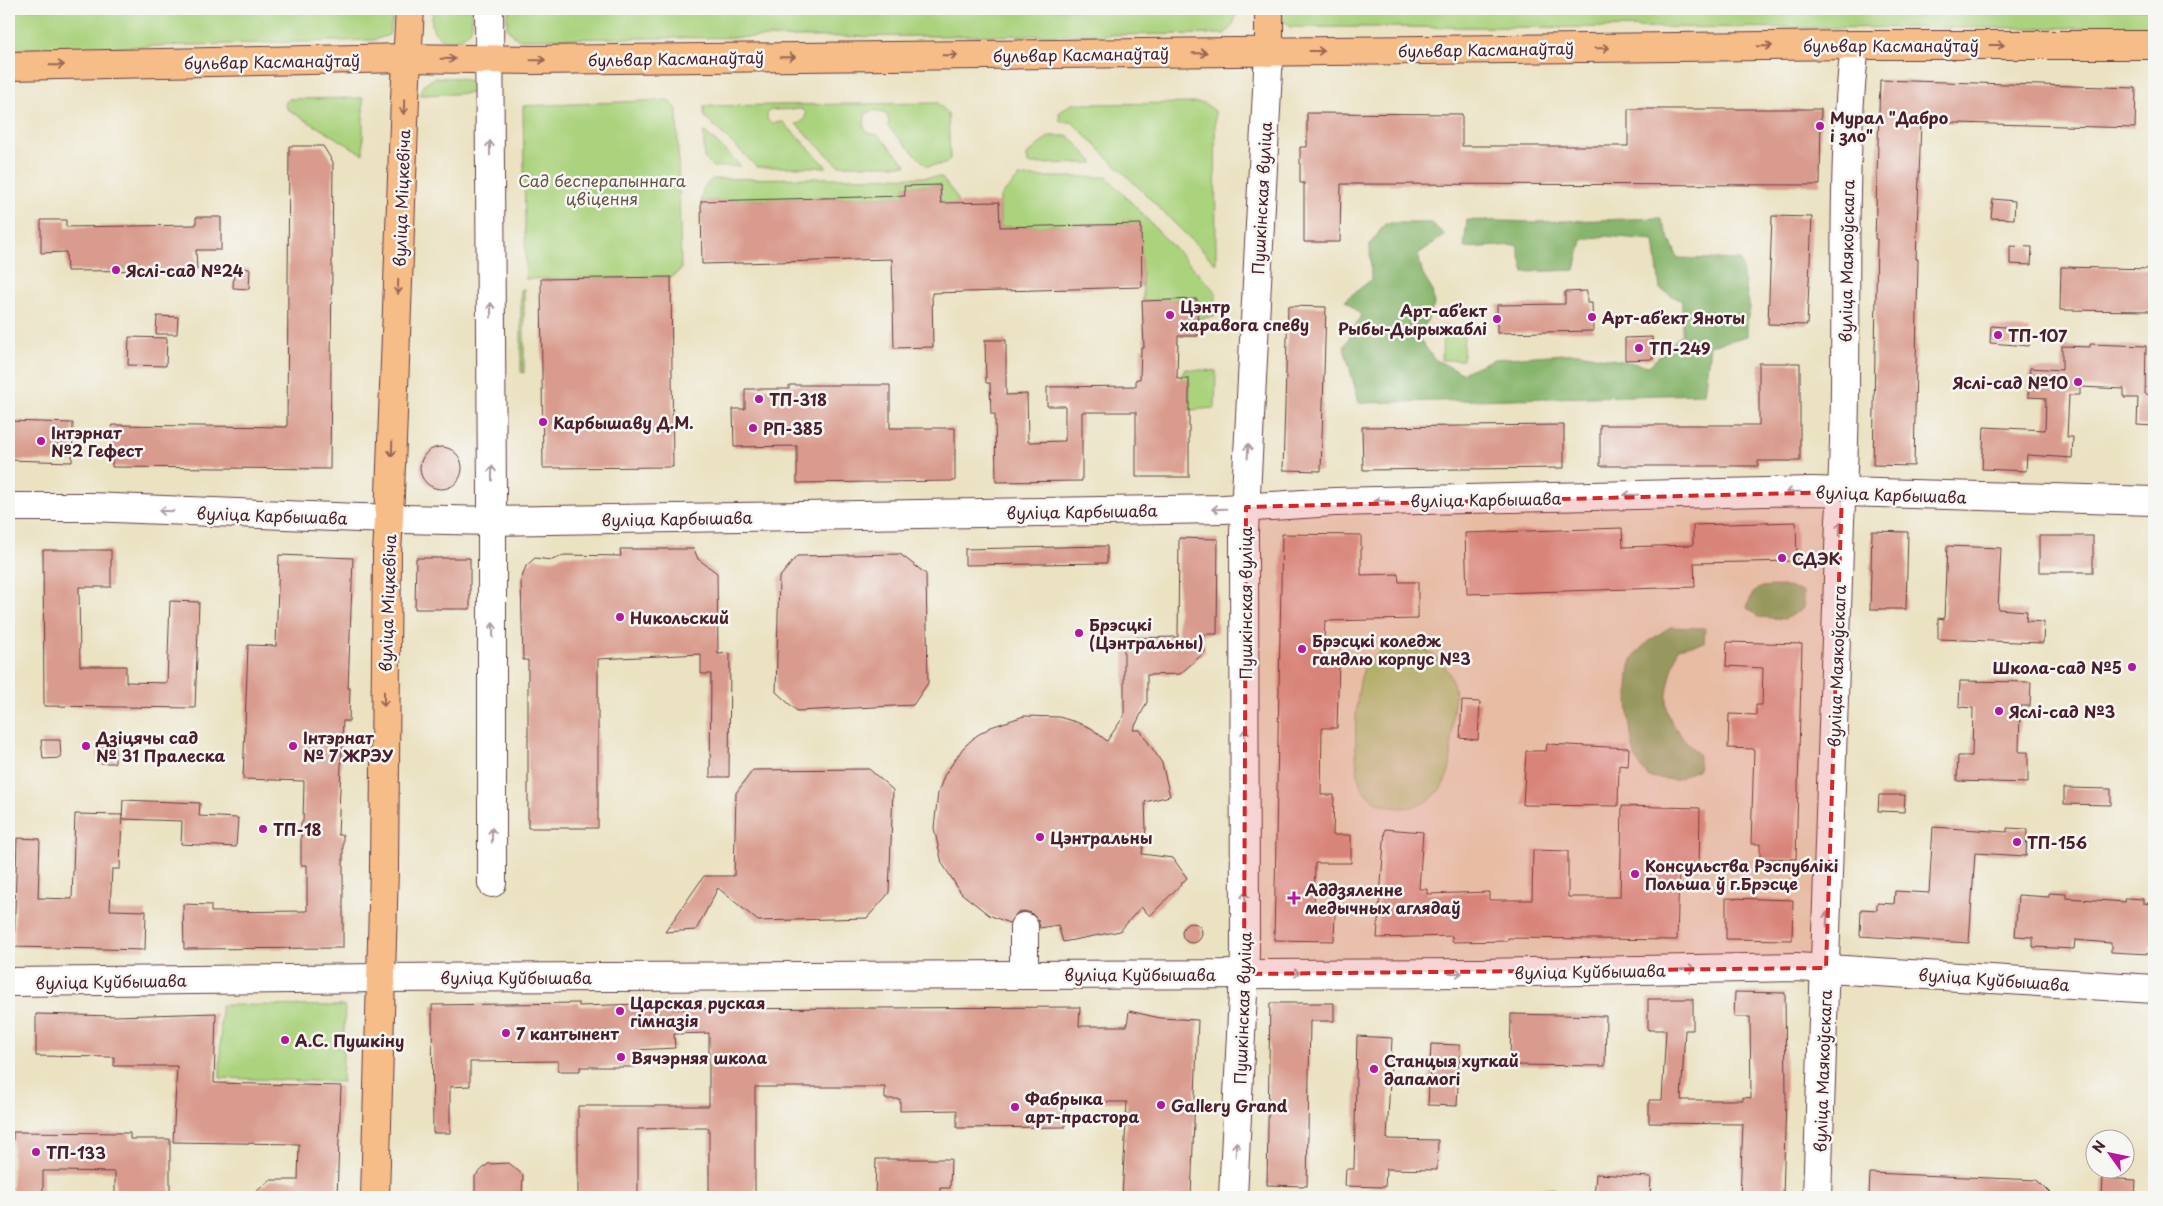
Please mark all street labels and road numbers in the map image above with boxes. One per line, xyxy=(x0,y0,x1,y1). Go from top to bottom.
street label: бульвар Касманаўтаў xyxy=(1803,33,1979,57)
street label: бульвар Касманаўтаў xyxy=(1398,35,1574,63)
street label: бульвар Касманаўтаў xyxy=(993,40,1169,68)
street label: бульвар Касманаўтаў xyxy=(588,44,764,72)
street label: бульвар Касманаўтаў xyxy=(184,47,360,75)
street label: Пушкінская вуліца xyxy=(1245,121,1277,275)
street label: вуліца Міцкевіча xyxy=(387,129,415,267)
street label: вуліца Маякоўскага xyxy=(1833,179,1859,343)
street label: вуліца Карбышава xyxy=(1815,479,1967,509)
street label: вуліца Карбышава xyxy=(1410,486,1562,512)
street label: вуліца Карбышава xyxy=(1006,498,1158,524)
street label: вуліца Карбышава xyxy=(196,500,348,530)
street label: вуліца Карбышава xyxy=(601,505,753,531)
street label: Пушкінская вуліца xyxy=(1233,526,1257,679)
street label: вуліца Міцкевіча xyxy=(373,534,401,672)
street label: вуліца Маякоўскага xyxy=(1821,584,1851,748)
street label: Пушкінская вуліца xyxy=(1227,931,1257,1085)
street label: вуліца Куйбышава xyxy=(1514,958,1666,984)
street label: вуліца Куйбышава xyxy=(1064,962,1216,986)
street label: вуліца Куйбышава xyxy=(1918,962,2070,996)
street label: вуліца Куйбышава xyxy=(440,965,592,989)
street label: вуліца Куйбышава xyxy=(35,968,187,994)
street label: вуліца Маякоўскага xyxy=(1807,989,1837,1153)

